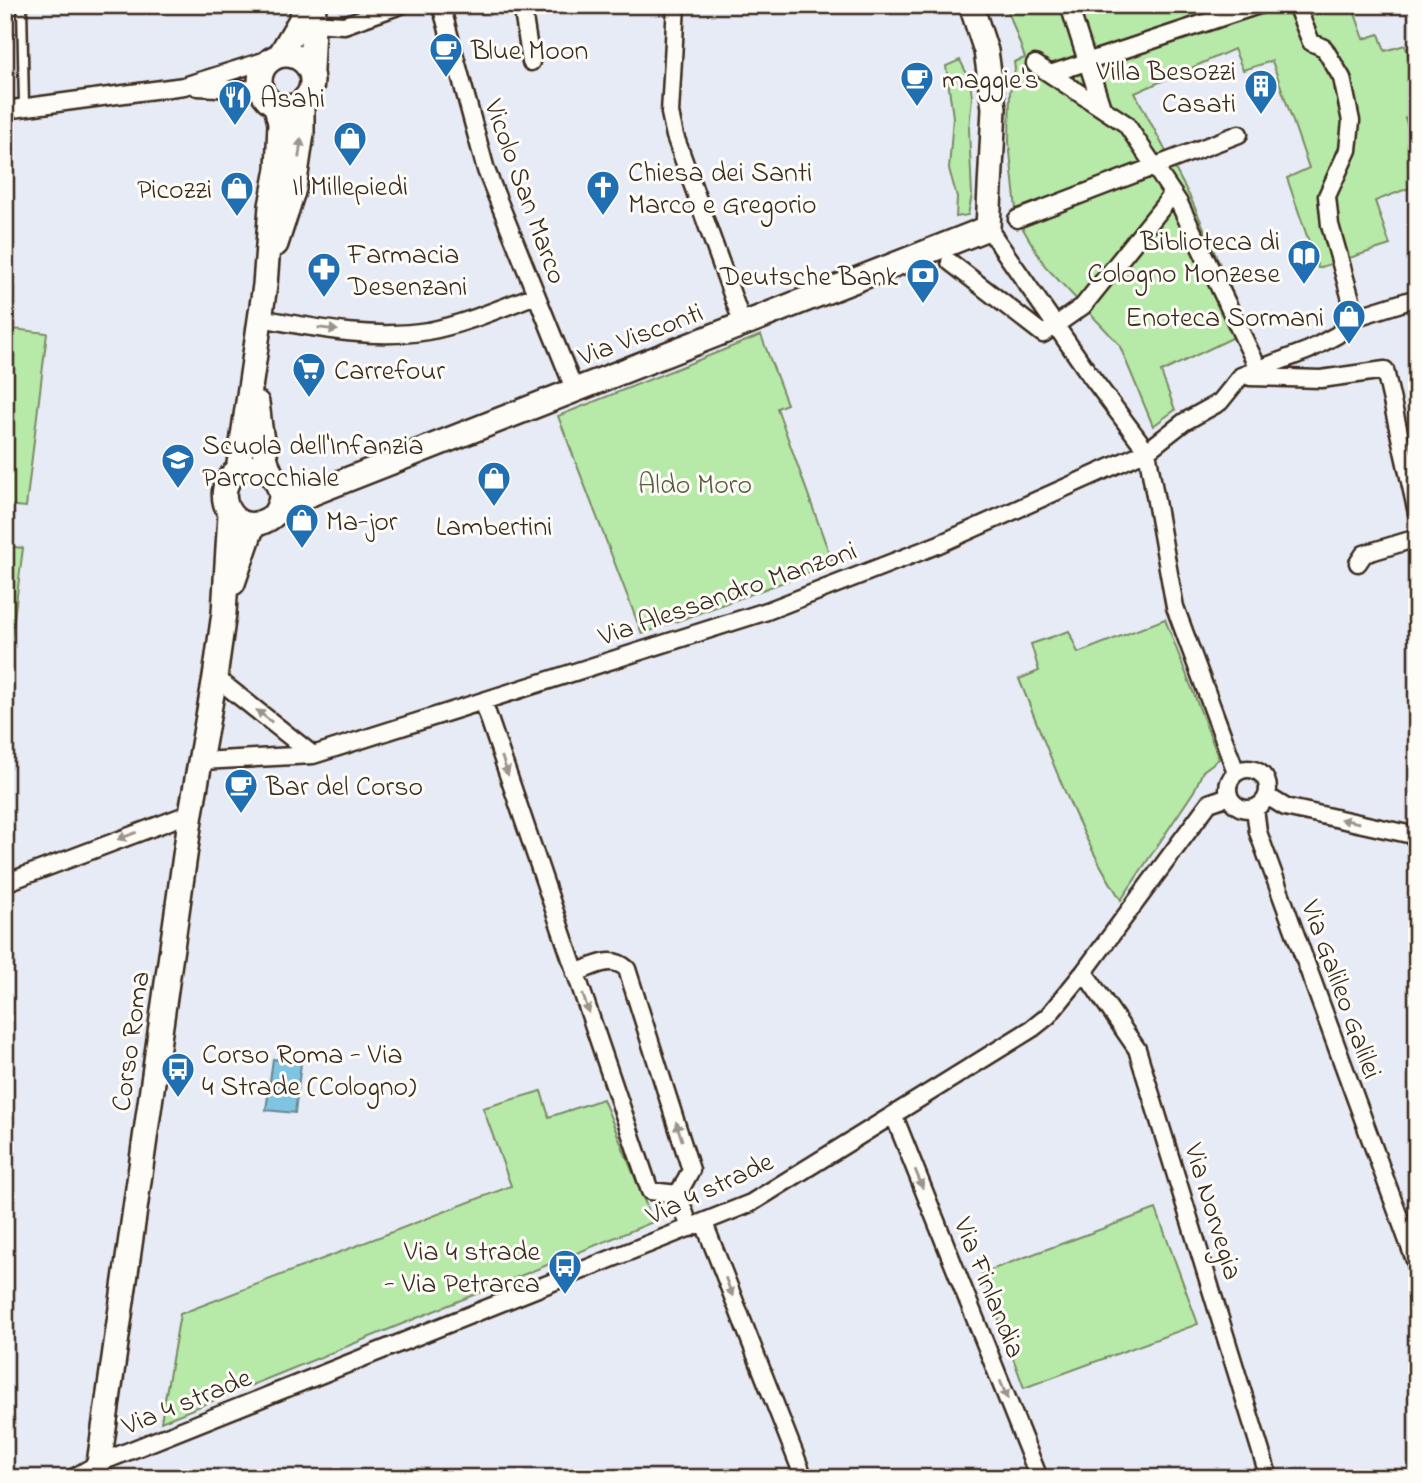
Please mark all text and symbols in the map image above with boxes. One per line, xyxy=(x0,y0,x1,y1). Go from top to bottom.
cafe icon: Blue Moon xyxy=(427,30,465,79)
place label: Blue Moon xyxy=(470,32,588,73)
place label: Villa Besozzi Casati xyxy=(1095,53,1236,126)
cafe icon: maggie's xyxy=(898,59,936,108)
place label: maggie's xyxy=(942,61,1039,102)
building icon: Villa Besozzi Casati xyxy=(1242,67,1280,116)
restaurant icon: Asahi xyxy=(216,78,254,127)
place label: Asahi xyxy=(260,80,325,121)
street label: Vicolo San Marco xyxy=(471,93,576,290)
shop icon: Il Millepiedi xyxy=(331,119,369,168)
one-way arrow xyxy=(295,137,306,159)
place label: Chiesa dei Santi Marco e Gregorio xyxy=(628,154,817,227)
place label: Il Millepiedi xyxy=(292,168,408,209)
church icon: Chiesa dei Santi Marco e Gregorio xyxy=(584,168,622,217)
shop icon: Picozzi xyxy=(218,169,256,218)
place label: Picozzi xyxy=(137,171,212,212)
place label: Biblioteca di Cologno Monzese xyxy=(1087,223,1280,296)
place label: Farmacia Desenzani xyxy=(347,236,467,309)
library icon: Biblioteca di Cologno Monzese xyxy=(1285,237,1323,286)
pharmacy icon: Farmacia Desenzani xyxy=(305,250,343,299)
bank icon: Deutsche Bank xyxy=(904,256,942,305)
place label: Deutsche Bank xyxy=(719,258,899,299)
street label: Via Visconti xyxy=(572,294,710,379)
shop icon: Enoteca Sormani xyxy=(1330,297,1368,346)
place label: Enoteca Sormani xyxy=(1125,299,1324,340)
one-way arrow xyxy=(317,324,339,335)
supermarket icon: Carrefour xyxy=(290,350,328,399)
place label: Carrefour xyxy=(334,352,445,393)
place label: Scuola dell'Infanzia Parrocchiale xyxy=(202,427,424,500)
school or university icon: Scuola dell'Infanzia Parrocchiale xyxy=(159,441,197,490)
shop icon: Lambertini xyxy=(475,459,513,508)
park label: Aldo Moro xyxy=(638,466,752,507)
shop icon: Ma-jor xyxy=(283,501,321,550)
place label: Ma-jor xyxy=(326,503,398,544)
place label: Lambertini xyxy=(436,508,552,549)
street label: Via Alessandro Manzoni xyxy=(593,532,863,659)
one-way arrow xyxy=(255,709,273,723)
one-way arrow xyxy=(500,755,511,776)
cafe icon: Bar del Corso xyxy=(222,766,260,815)
place label: Bar del Corso xyxy=(265,768,423,809)
one-way arrow xyxy=(1339,816,1361,827)
one-way arrow xyxy=(116,830,137,841)
street label: Via Galileo Galilei xyxy=(1288,894,1391,1085)
street label: Corso Roma xyxy=(102,969,163,1114)
one-way arrow xyxy=(581,994,592,1015)
place label: Corso Roma - Via 4 Strade (Cologno) xyxy=(202,1036,416,1109)
bus stop icon: Corso Roma - Via 4 Strade (Cologno) xyxy=(159,1050,197,1099)
one-way arrow xyxy=(673,1120,684,1141)
street label: Via Norvegia xyxy=(1171,1138,1252,1285)
street label: Via 4 strade xyxy=(639,1143,781,1238)
one-way arrow xyxy=(914,1169,925,1190)
street label: Via Finlandia xyxy=(941,1211,1035,1365)
place label: Via 4 strade - Via Petrarca xyxy=(384,1233,540,1306)
bus stop icon: Via 4 strade - Via Petrarca xyxy=(546,1247,584,1296)
one-way arrow xyxy=(723,1276,734,1297)
street label: Via 4 strade xyxy=(116,1359,258,1448)
one-way arrow xyxy=(999,1380,1010,1401)

